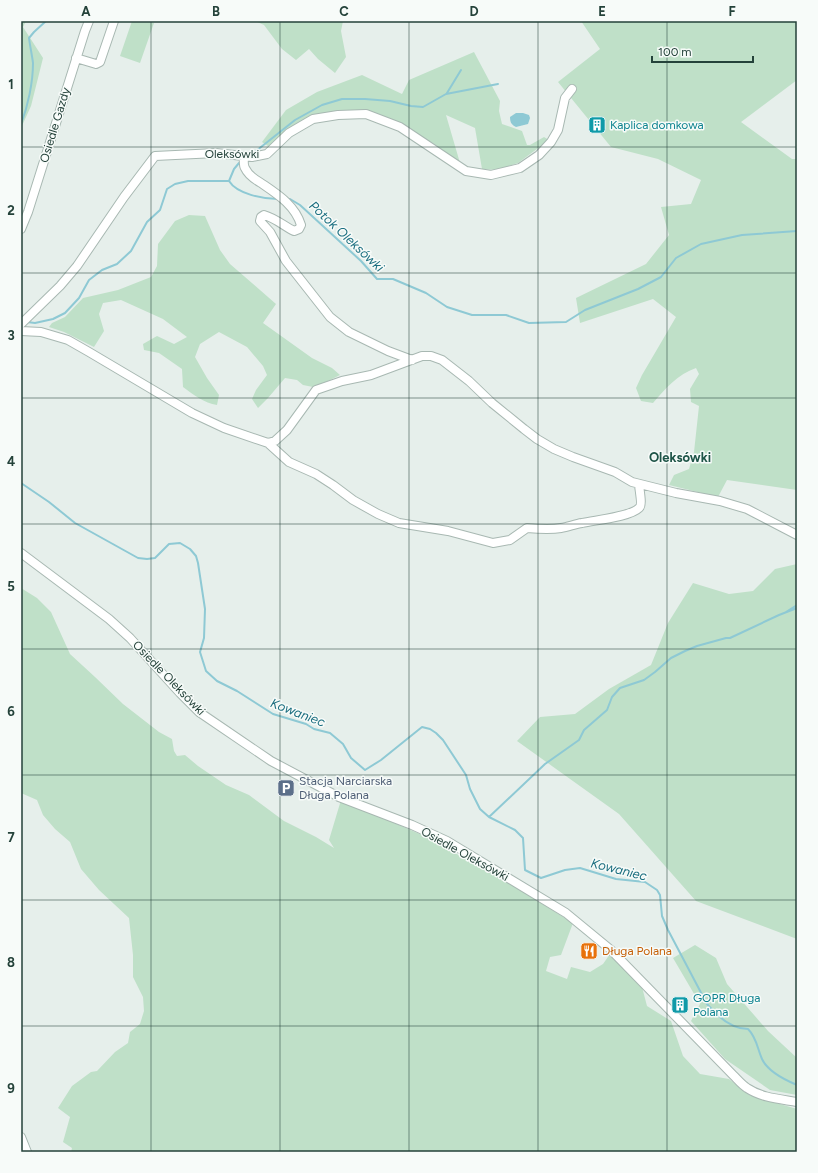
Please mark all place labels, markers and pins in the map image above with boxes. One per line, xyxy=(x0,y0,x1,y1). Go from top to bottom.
building icon: Kaplica domkowa xyxy=(587,115,607,135)
place label: Kaplica domkowa xyxy=(610,118,704,132)
place label: Stacja Narciarska Długa Polana xyxy=(299,774,392,802)
parking icon: Stacja Narciarska Długa Polana xyxy=(276,778,296,798)
restaurant icon: Długa Polana xyxy=(579,941,599,961)
place label: Długa Polana xyxy=(602,944,672,958)
place label: GOPR Długa Polana xyxy=(693,991,760,1019)
building icon: GOPR Długa Polana xyxy=(670,995,690,1015)

